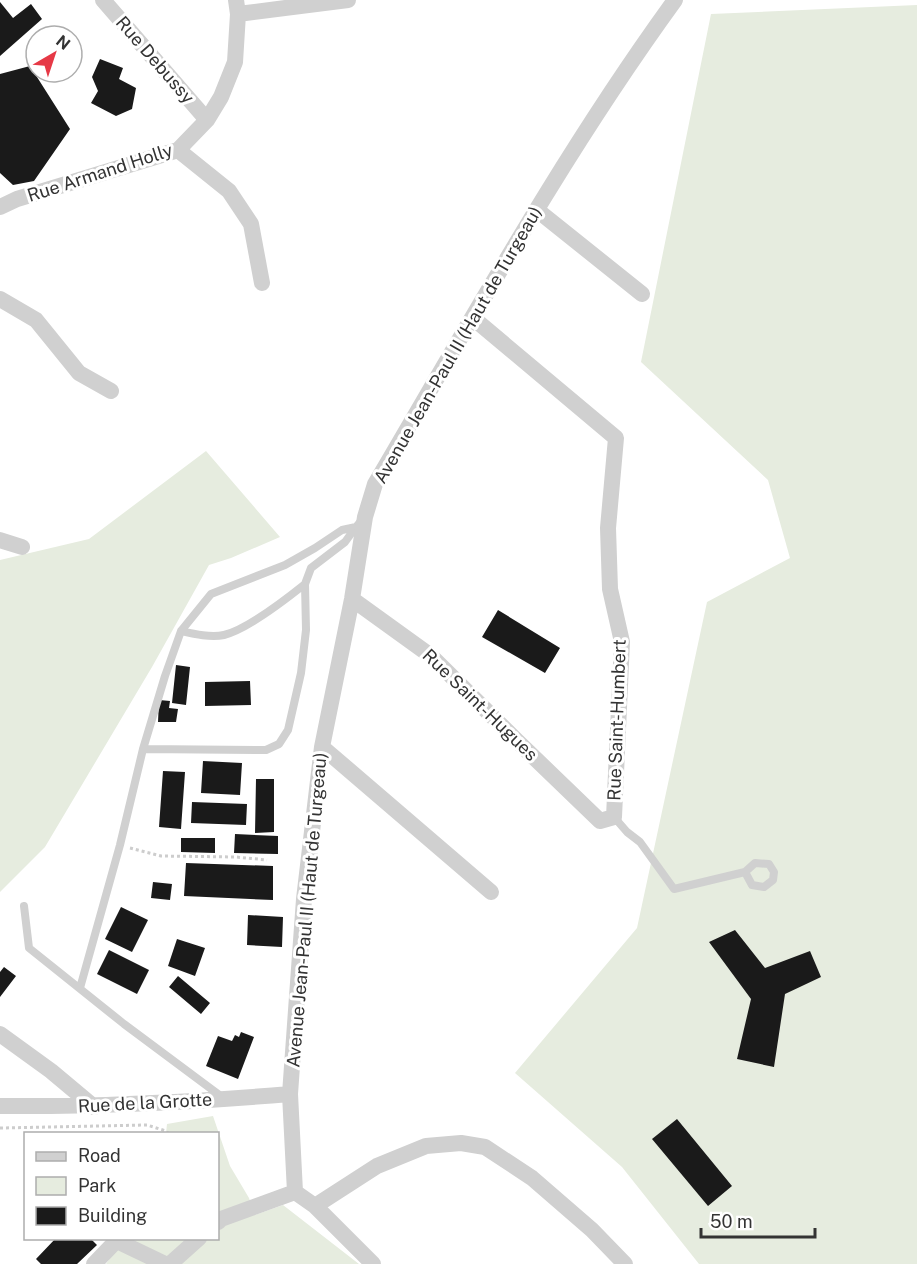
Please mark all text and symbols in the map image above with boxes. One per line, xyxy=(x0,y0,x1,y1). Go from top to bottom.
street label: Rue Debussy xyxy=(112,12,199,108)
north arrow xyxy=(24,24,84,84)
text: N xyxy=(52,31,74,54)
street label: Rue Armand Holly xyxy=(25,139,175,206)
street label: Avenue Jean-Paul II (Haut de Turgeau) xyxy=(369,203,546,487)
street label: Rue Saint-Humbert xyxy=(603,639,630,801)
street label: Rue Saint-Hugues xyxy=(419,644,542,765)
street label: Avenue Jean-Paul II (Haut de Turgeau) xyxy=(282,751,331,1068)
street label: Rue de la Grotte xyxy=(77,1088,213,1117)
legend xyxy=(24,1132,219,1240)
text: Road xyxy=(78,1145,121,1166)
text: Park xyxy=(78,1175,116,1196)
scale bar xyxy=(701,1201,815,1239)
text: Building xyxy=(78,1205,147,1226)
text: 50 m xyxy=(710,1211,753,1232)

